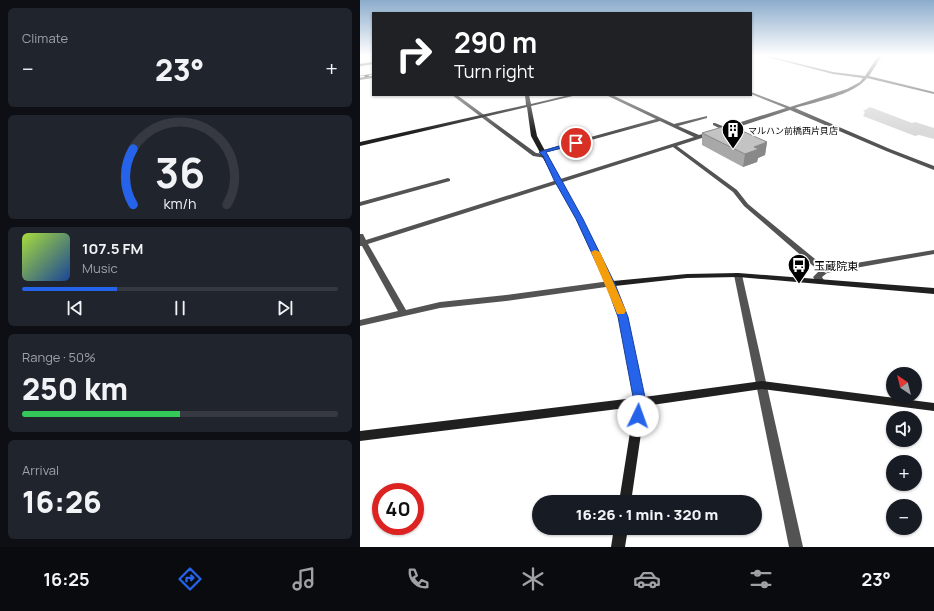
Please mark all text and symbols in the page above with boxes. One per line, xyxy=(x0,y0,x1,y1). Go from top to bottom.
text: 290 m xyxy=(454,23,537,61)
icon: right xyxy=(388,28,440,80)
text: Climate xyxy=(22,29,68,47)
text: 23° xyxy=(155,49,204,90)
text: − xyxy=(22,54,34,84)
text: + xyxy=(325,54,338,84)
text: Turn right xyxy=(454,59,535,83)
building icon: マルハン前橋西片貝店 xyxy=(720,117,746,150)
place label: マルハン前橋西片貝店 xyxy=(748,124,838,137)
pin xyxy=(559,126,593,160)
icon: arrive xyxy=(565,132,587,154)
text: 36 xyxy=(155,144,205,200)
text: km/h xyxy=(163,193,197,212)
text: 107.5 FM xyxy=(82,238,143,259)
bus stop icon: 玉蔵院東 xyxy=(786,252,812,285)
place label: 玉蔵院東 xyxy=(814,258,858,273)
text: Music xyxy=(82,259,118,277)
icon: previous xyxy=(64,297,86,319)
icon: pause xyxy=(169,297,191,319)
icon: next xyxy=(274,297,296,319)
text: Range · 50% xyxy=(22,348,96,366)
north arrow xyxy=(886,367,922,403)
map controls xyxy=(886,367,922,535)
text: 250 km xyxy=(22,368,128,409)
position arrow xyxy=(617,395,659,437)
button: sound xyxy=(886,411,922,447)
button: + xyxy=(886,455,922,491)
text: Arrival xyxy=(22,461,59,479)
text: 16:26 xyxy=(22,481,102,522)
speed limit sign: 40 xyxy=(372,483,424,535)
button: − xyxy=(886,499,922,535)
text: 16:26 · 1 min · 320 m xyxy=(576,504,718,525)
icon: directions xyxy=(176,565,204,593)
icon: music xyxy=(290,565,318,593)
icon: phone xyxy=(404,565,432,593)
icon: climate xyxy=(519,565,547,593)
icon: car xyxy=(633,565,661,593)
icon: filters xyxy=(747,565,775,593)
text: 16:25 xyxy=(43,567,90,591)
text: 23° xyxy=(862,567,891,591)

